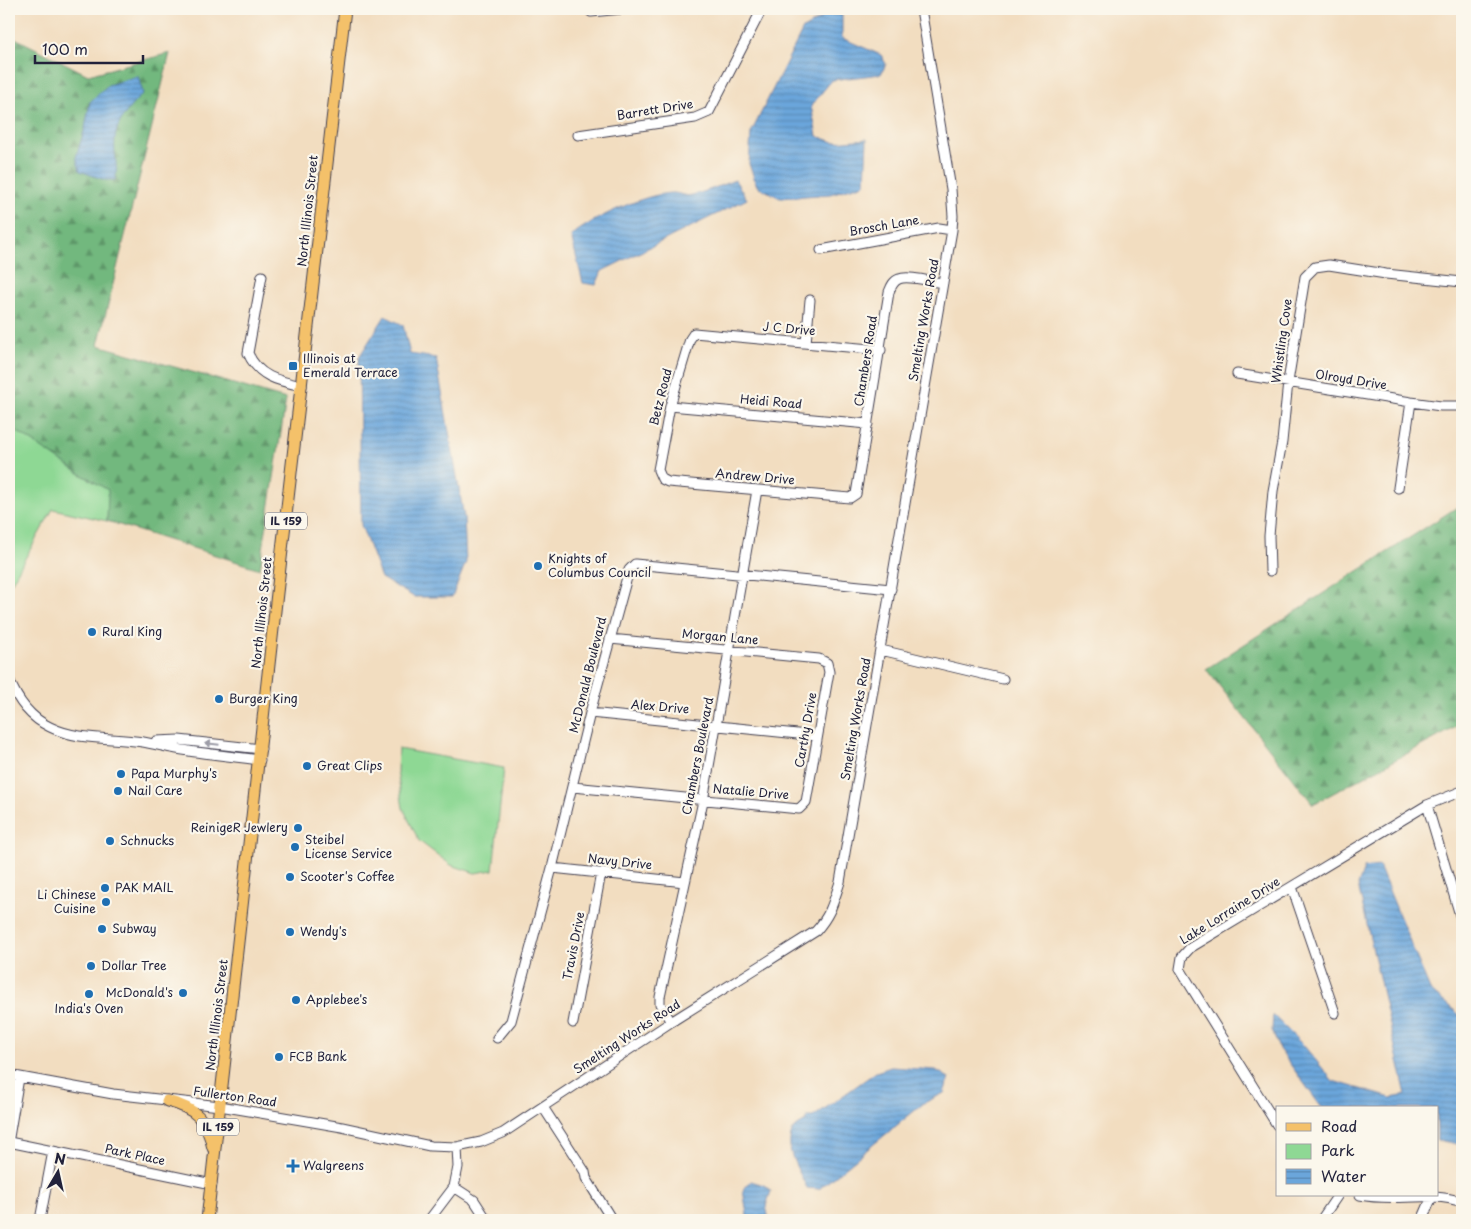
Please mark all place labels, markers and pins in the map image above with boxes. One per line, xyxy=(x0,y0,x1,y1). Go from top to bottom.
place label: Illinois at Emerald Terrace xyxy=(303,349,398,381)
marker: Illinois at Emerald Terrace xyxy=(287,360,299,372)
place label: Knights of Columbus Council xyxy=(548,549,651,581)
marker: Knights of Columbus Council xyxy=(532,560,544,572)
place label: Rural King xyxy=(102,622,162,640)
marker: Rural King xyxy=(86,626,98,638)
place label: Burger King xyxy=(229,689,298,707)
marker: Burger King xyxy=(213,693,225,705)
place label: Great Clips xyxy=(317,756,383,774)
marker: Great Clips xyxy=(301,760,313,772)
place label: Papa Murphy's xyxy=(131,764,218,782)
marker: Papa Murphy's xyxy=(115,768,127,780)
place label: Nail Care xyxy=(128,781,183,799)
marker: Nail Care xyxy=(112,785,124,797)
place label: ReinigeR Jewlery xyxy=(191,818,288,836)
marker: ReinigeR Jewlery xyxy=(292,822,304,834)
place label: Steibel License Service xyxy=(305,830,392,862)
place label: Schnucks xyxy=(120,831,175,849)
marker: Schnucks xyxy=(104,835,116,847)
marker: Steibel License Service xyxy=(289,841,301,853)
place label: Scooter's Coffee xyxy=(300,867,395,885)
marker: Scooter's Coffee xyxy=(284,871,296,883)
place label: PAK MAIL xyxy=(115,878,174,896)
marker: PAK MAIL xyxy=(99,882,111,894)
place label: Li Chinese Cuisine xyxy=(37,885,96,917)
marker: Li Chinese Cuisine xyxy=(100,896,112,908)
place label: Subway xyxy=(112,919,157,937)
place label: Wendy's xyxy=(300,922,347,940)
marker: Subway xyxy=(96,923,108,935)
marker: Wendy's xyxy=(284,926,296,938)
place label: Dollar Tree xyxy=(101,956,167,974)
marker: Dollar Tree xyxy=(85,960,97,972)
place label: McDonald's xyxy=(106,983,174,1001)
marker: McDonald's xyxy=(177,987,189,999)
marker: India's Oven xyxy=(83,988,95,1000)
place label: Applebee's xyxy=(306,990,368,1008)
marker: Applebee's xyxy=(290,994,302,1006)
place label: India's Oven xyxy=(54,999,124,1017)
place label: FCB Bank xyxy=(289,1047,347,1065)
marker: FCB Bank xyxy=(273,1051,285,1063)
place label: Walgreens xyxy=(303,1156,364,1174)
marker: Walgreens xyxy=(287,1160,299,1172)

